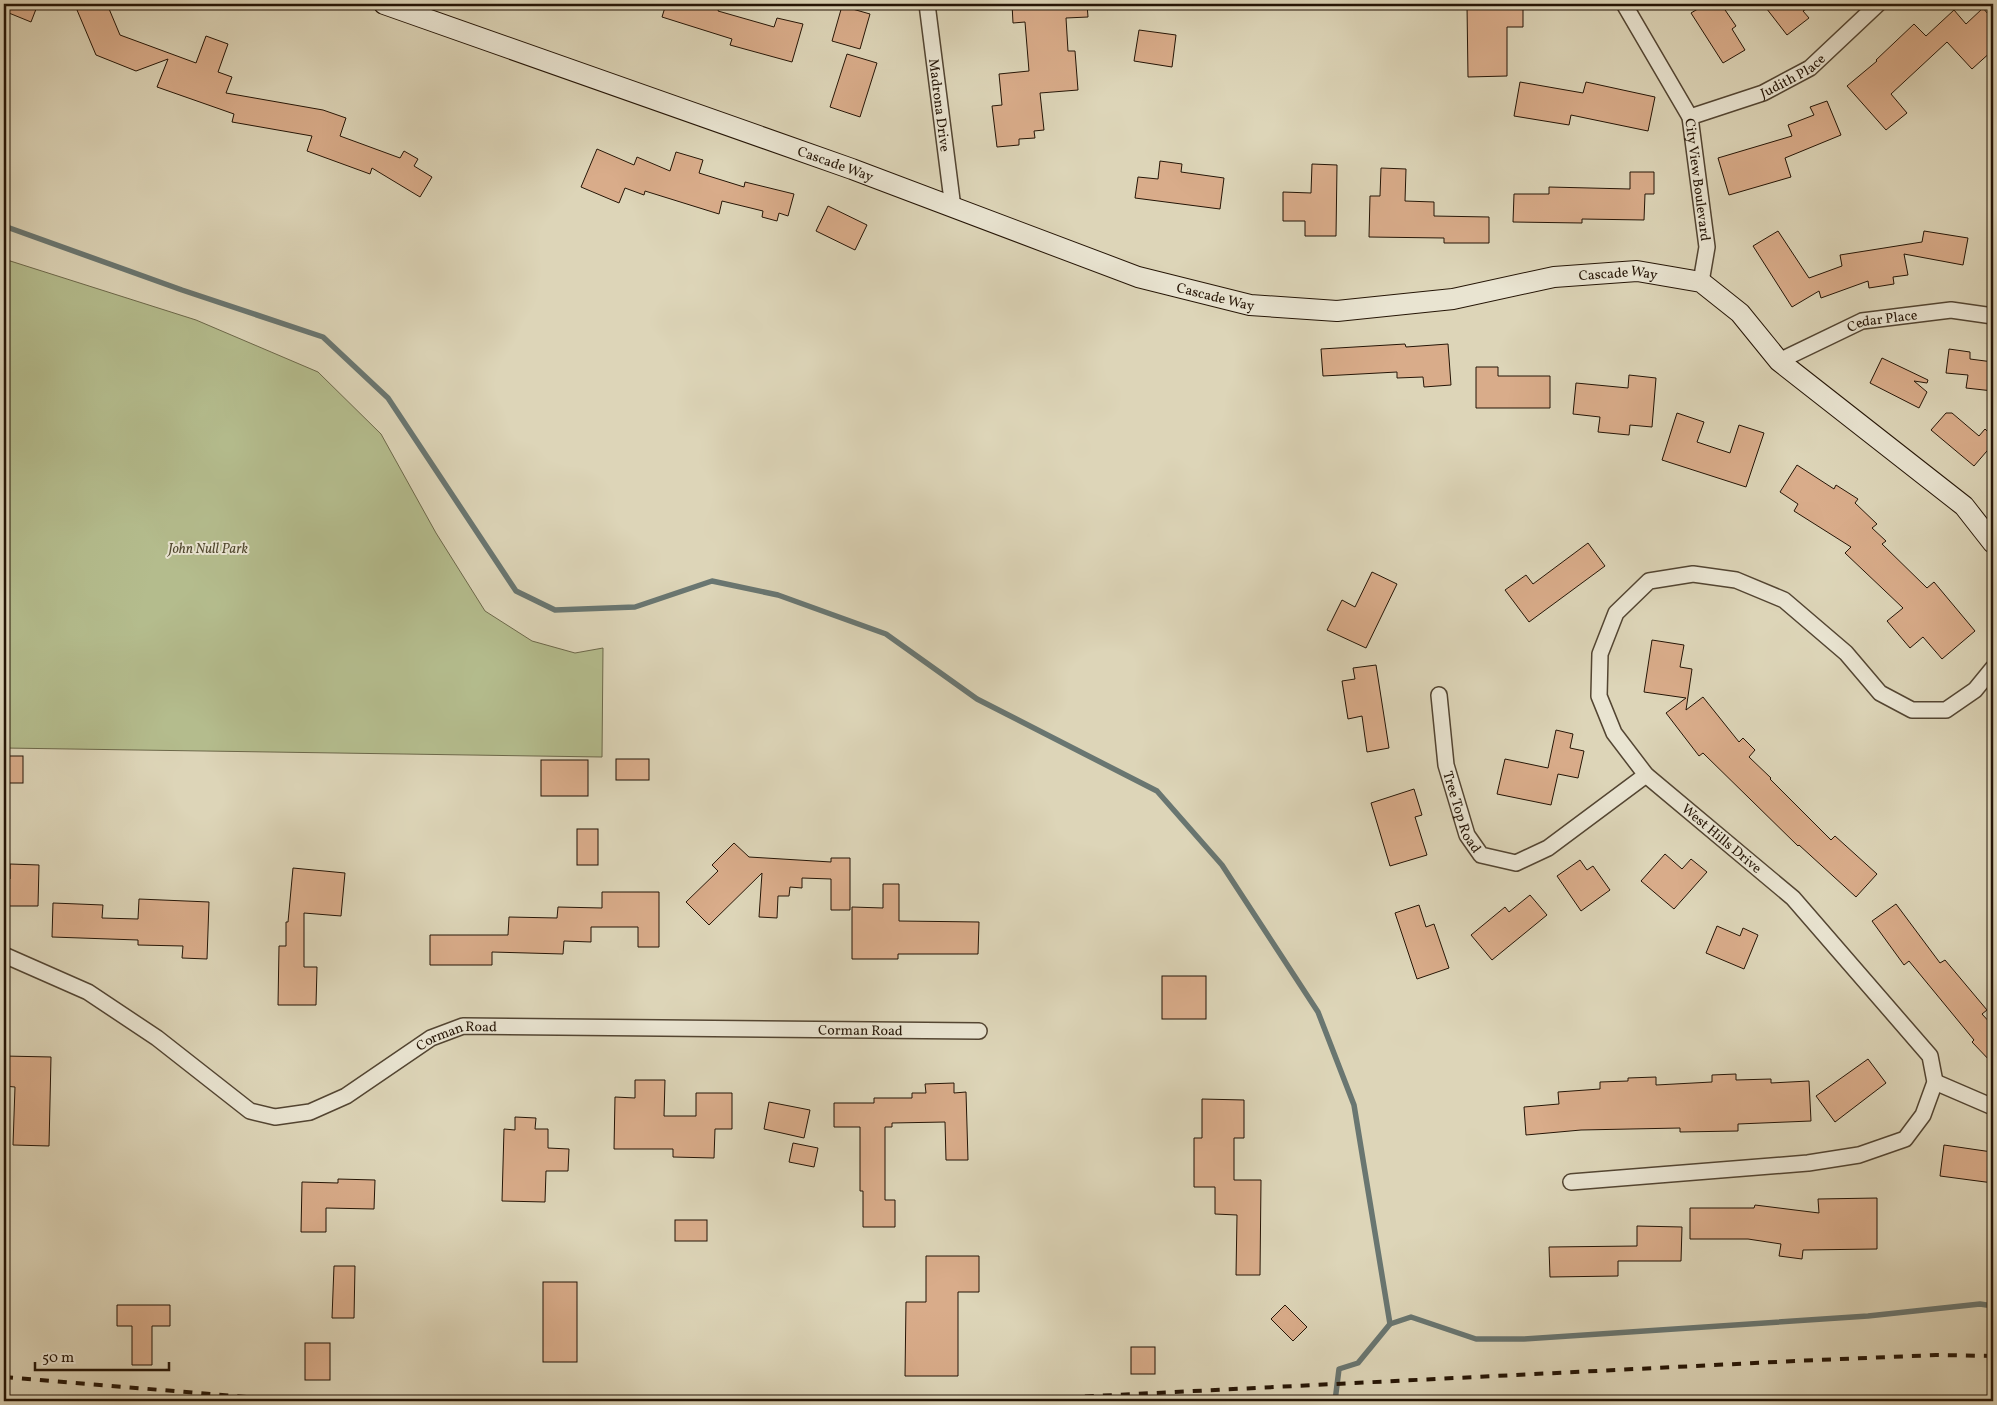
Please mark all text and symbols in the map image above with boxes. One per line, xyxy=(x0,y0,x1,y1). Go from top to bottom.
street label: Judith Place xyxy=(1758,50,1830,104)
street label: Madrona Drive xyxy=(923,58,954,153)
street label: City View Boulevard xyxy=(1679,117,1714,242)
street label: Cascade Way xyxy=(795,143,876,187)
street label: Cascade Way xyxy=(1578,262,1659,286)
street label: Cascade Way xyxy=(1174,279,1255,316)
street label: Cedar Place xyxy=(1844,306,1919,338)
park label: John Null Park xyxy=(166,540,248,559)
street label: Tree Top Road xyxy=(1437,769,1485,858)
street label: West Hills Drive xyxy=(1677,800,1765,879)
street label: Corman Road xyxy=(413,1018,497,1056)
street label: Corman Road xyxy=(818,1021,903,1041)
scale bar xyxy=(35,1340,169,1372)
text: 50 m xyxy=(42,1348,74,1369)

